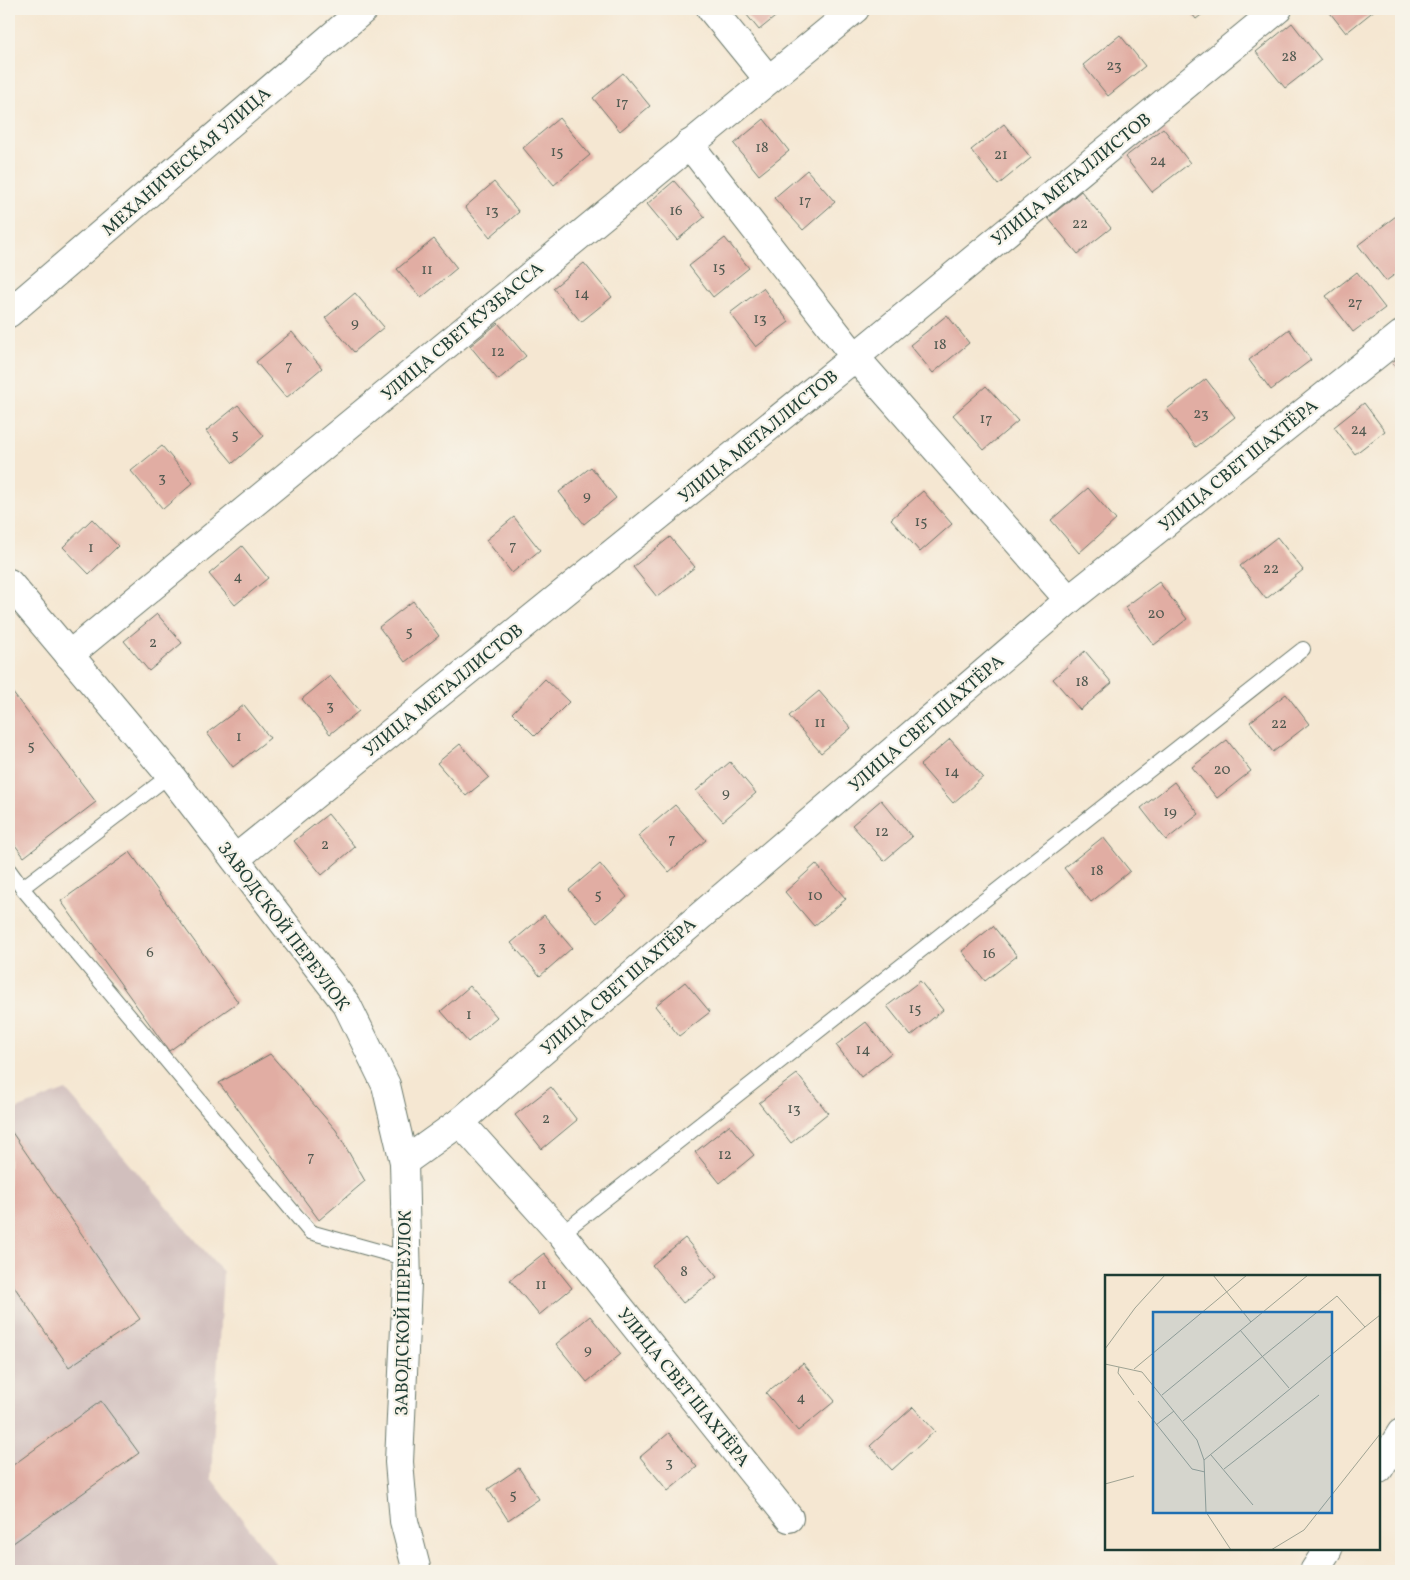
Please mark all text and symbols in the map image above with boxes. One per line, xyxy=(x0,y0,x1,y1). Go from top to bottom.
house number: 28 xyxy=(1281,47,1297,68)
house number: 23 xyxy=(1106,56,1122,77)
street label: МЕХАНИЧЕСКАЯ УЛИЦА xyxy=(97,82,277,242)
house number: 17 xyxy=(615,93,629,114)
street label: УЛИЦА МЕТАЛЛИСТОВ xyxy=(987,108,1157,253)
house number: 18 xyxy=(755,138,769,159)
house number: 15 xyxy=(550,142,564,163)
house number: 21 xyxy=(994,145,1008,166)
house number: 24 xyxy=(1150,151,1166,172)
house number: 17 xyxy=(798,191,812,212)
house number: 13 xyxy=(485,201,499,222)
house number: 16 xyxy=(669,201,683,222)
house number: 22 xyxy=(1072,214,1088,235)
street label: УЛИЦА СВЕТ КУЗБАССА xyxy=(376,257,550,408)
house number: 15 xyxy=(712,258,726,279)
house number: 11 xyxy=(421,260,433,281)
house number: 14 xyxy=(575,284,589,305)
house number: 27 xyxy=(1348,293,1362,314)
house number: 13 xyxy=(753,309,767,330)
house number: 9 xyxy=(351,313,359,334)
house number: 18 xyxy=(933,335,947,356)
house number: 12 xyxy=(491,342,505,363)
house number: 7 xyxy=(285,356,293,377)
street label: УЛИЦА МЕТАЛЛИСТОВ xyxy=(674,365,844,510)
street label: УЛИЦА СВЕТ ШАХТЁРА xyxy=(1154,394,1324,538)
house number: 23 xyxy=(1193,404,1209,425)
house number: 17 xyxy=(979,409,993,430)
house number: 24 xyxy=(1351,420,1367,441)
house number: 5 xyxy=(231,425,239,446)
house number: 3 xyxy=(158,468,166,489)
house number: 9 xyxy=(583,486,591,507)
house number: 15 xyxy=(914,512,928,533)
house number: 7 xyxy=(509,536,517,557)
house number: 1 xyxy=(88,538,94,559)
house number: 22 xyxy=(1263,559,1279,580)
house number: 4 xyxy=(234,567,243,588)
house number: 20 xyxy=(1148,604,1164,625)
street label: УЛИЦА МЕТАЛЛИСТОВ xyxy=(359,619,529,764)
house number: 5 xyxy=(405,622,413,643)
house number: 2 xyxy=(149,633,157,654)
street label: УЛИЦА СВЕТ ШАХТЁРА xyxy=(844,649,1010,799)
house number: 18 xyxy=(1075,672,1089,693)
house number: 3 xyxy=(326,696,334,717)
house number: 11 xyxy=(814,713,826,734)
house number: 22 xyxy=(1271,714,1287,735)
house number: 1 xyxy=(236,727,242,748)
house number: 5 xyxy=(27,736,35,757)
house number: 20 xyxy=(1214,760,1230,781)
house number: 14 xyxy=(945,762,959,783)
house number: 9 xyxy=(722,783,730,804)
house number: 19 xyxy=(1163,802,1177,823)
house number: 12 xyxy=(875,822,889,843)
house number: 7 xyxy=(668,829,676,850)
house number: 2 xyxy=(321,835,329,856)
street label: ЗАВОДСКОЙ ПЕРЕУЛОК xyxy=(211,837,355,1017)
house number: 18 xyxy=(1090,861,1104,882)
house number: 5 xyxy=(594,885,602,906)
house number: 10 xyxy=(808,886,822,907)
street label: УЛИЦА СВЕТ ШАХТЁРА xyxy=(536,912,702,1062)
house number: 3 xyxy=(538,937,546,958)
house number: 6 xyxy=(146,943,154,964)
house number: 16 xyxy=(982,944,996,965)
house number: 15 xyxy=(908,999,922,1020)
house number: 1 xyxy=(466,1005,472,1026)
house number: 14 xyxy=(856,1040,870,1061)
house number: 13 xyxy=(787,1099,801,1120)
house number: 2 xyxy=(542,1109,550,1130)
house number: 12 xyxy=(718,1145,732,1166)
house number: 7 xyxy=(307,1147,315,1168)
street label: ЗАВОДСКОЙ ПЕРЕУЛОК xyxy=(390,1210,419,1416)
house number: 8 xyxy=(680,1262,688,1283)
house number: 11 xyxy=(535,1275,547,1296)
inset map xyxy=(1105,1275,1380,1550)
street label: УЛИЦА СВЕТ ШАХТЁРА xyxy=(611,1303,755,1473)
house number: 9 xyxy=(584,1340,592,1361)
house number: 4 xyxy=(797,1388,806,1409)
house number: 3 xyxy=(665,1453,673,1474)
house number: 5 xyxy=(509,1485,517,1506)

